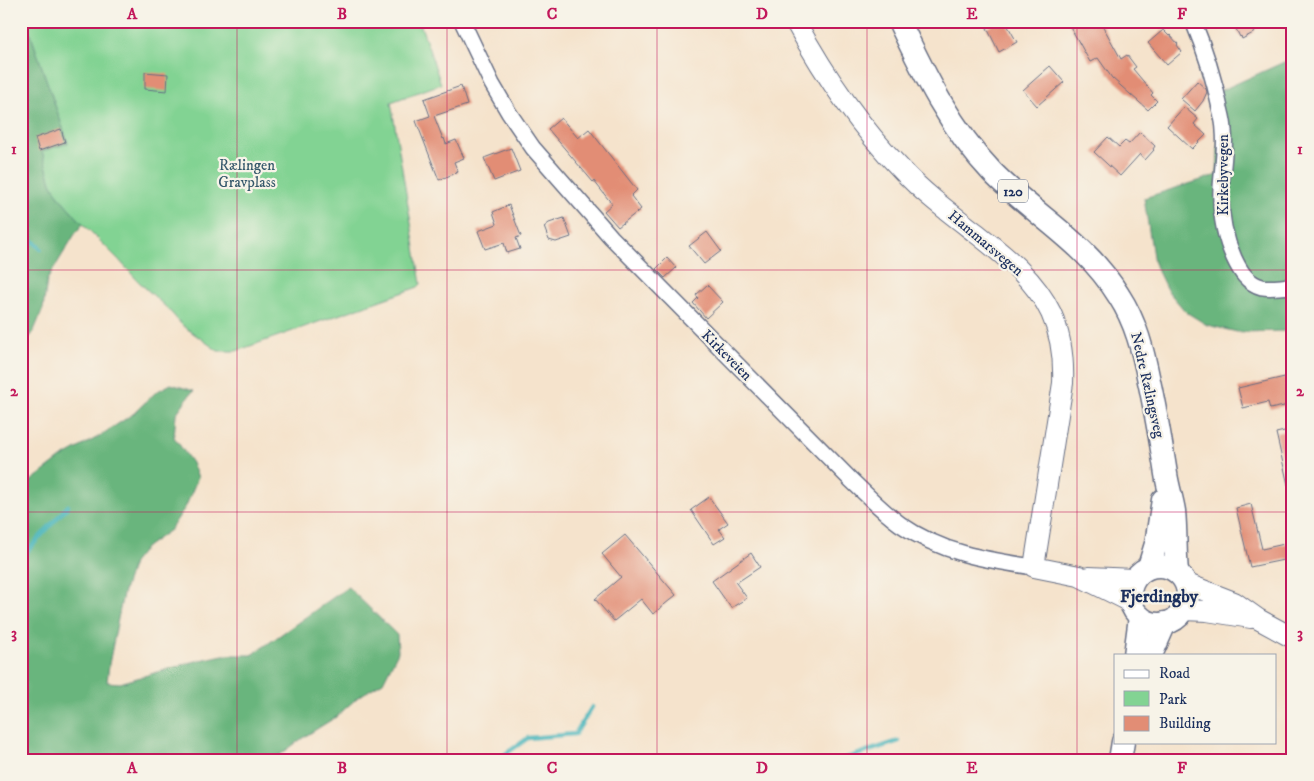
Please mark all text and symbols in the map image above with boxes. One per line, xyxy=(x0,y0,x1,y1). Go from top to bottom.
text: A xyxy=(126,4,138,24)
text: B xyxy=(337,4,347,24)
text: C xyxy=(547,4,557,24)
text: D xyxy=(756,4,768,24)
text: E xyxy=(966,4,978,24)
text: F xyxy=(1177,4,1187,24)
street label: Kirkebyvegen xyxy=(1214,134,1233,216)
text: 1 xyxy=(11,139,17,159)
text: 1 xyxy=(1297,139,1303,159)
park label: Rælingen Gravplass xyxy=(218,156,276,192)
road number: 120 xyxy=(998,180,1028,202)
street label: Hammarsvegen xyxy=(944,206,1027,281)
street label: Kirkeveien xyxy=(697,326,756,385)
street label: Nedre Rælingsveg xyxy=(1126,330,1169,440)
text: 2 xyxy=(10,381,19,401)
text: 2 xyxy=(1296,381,1305,401)
district label: Fjerdingby xyxy=(1120,586,1199,608)
text: 3 xyxy=(11,623,17,643)
text: 3 xyxy=(1297,623,1303,643)
legend xyxy=(1114,654,1276,744)
text: Road xyxy=(1159,664,1191,683)
text: Park xyxy=(1159,690,1188,709)
text: Building xyxy=(1159,714,1211,733)
text: A xyxy=(126,758,138,778)
text: B xyxy=(337,758,347,778)
text: C xyxy=(547,758,557,778)
text: D xyxy=(756,758,768,778)
text: E xyxy=(966,758,978,778)
text: F xyxy=(1177,758,1187,778)

